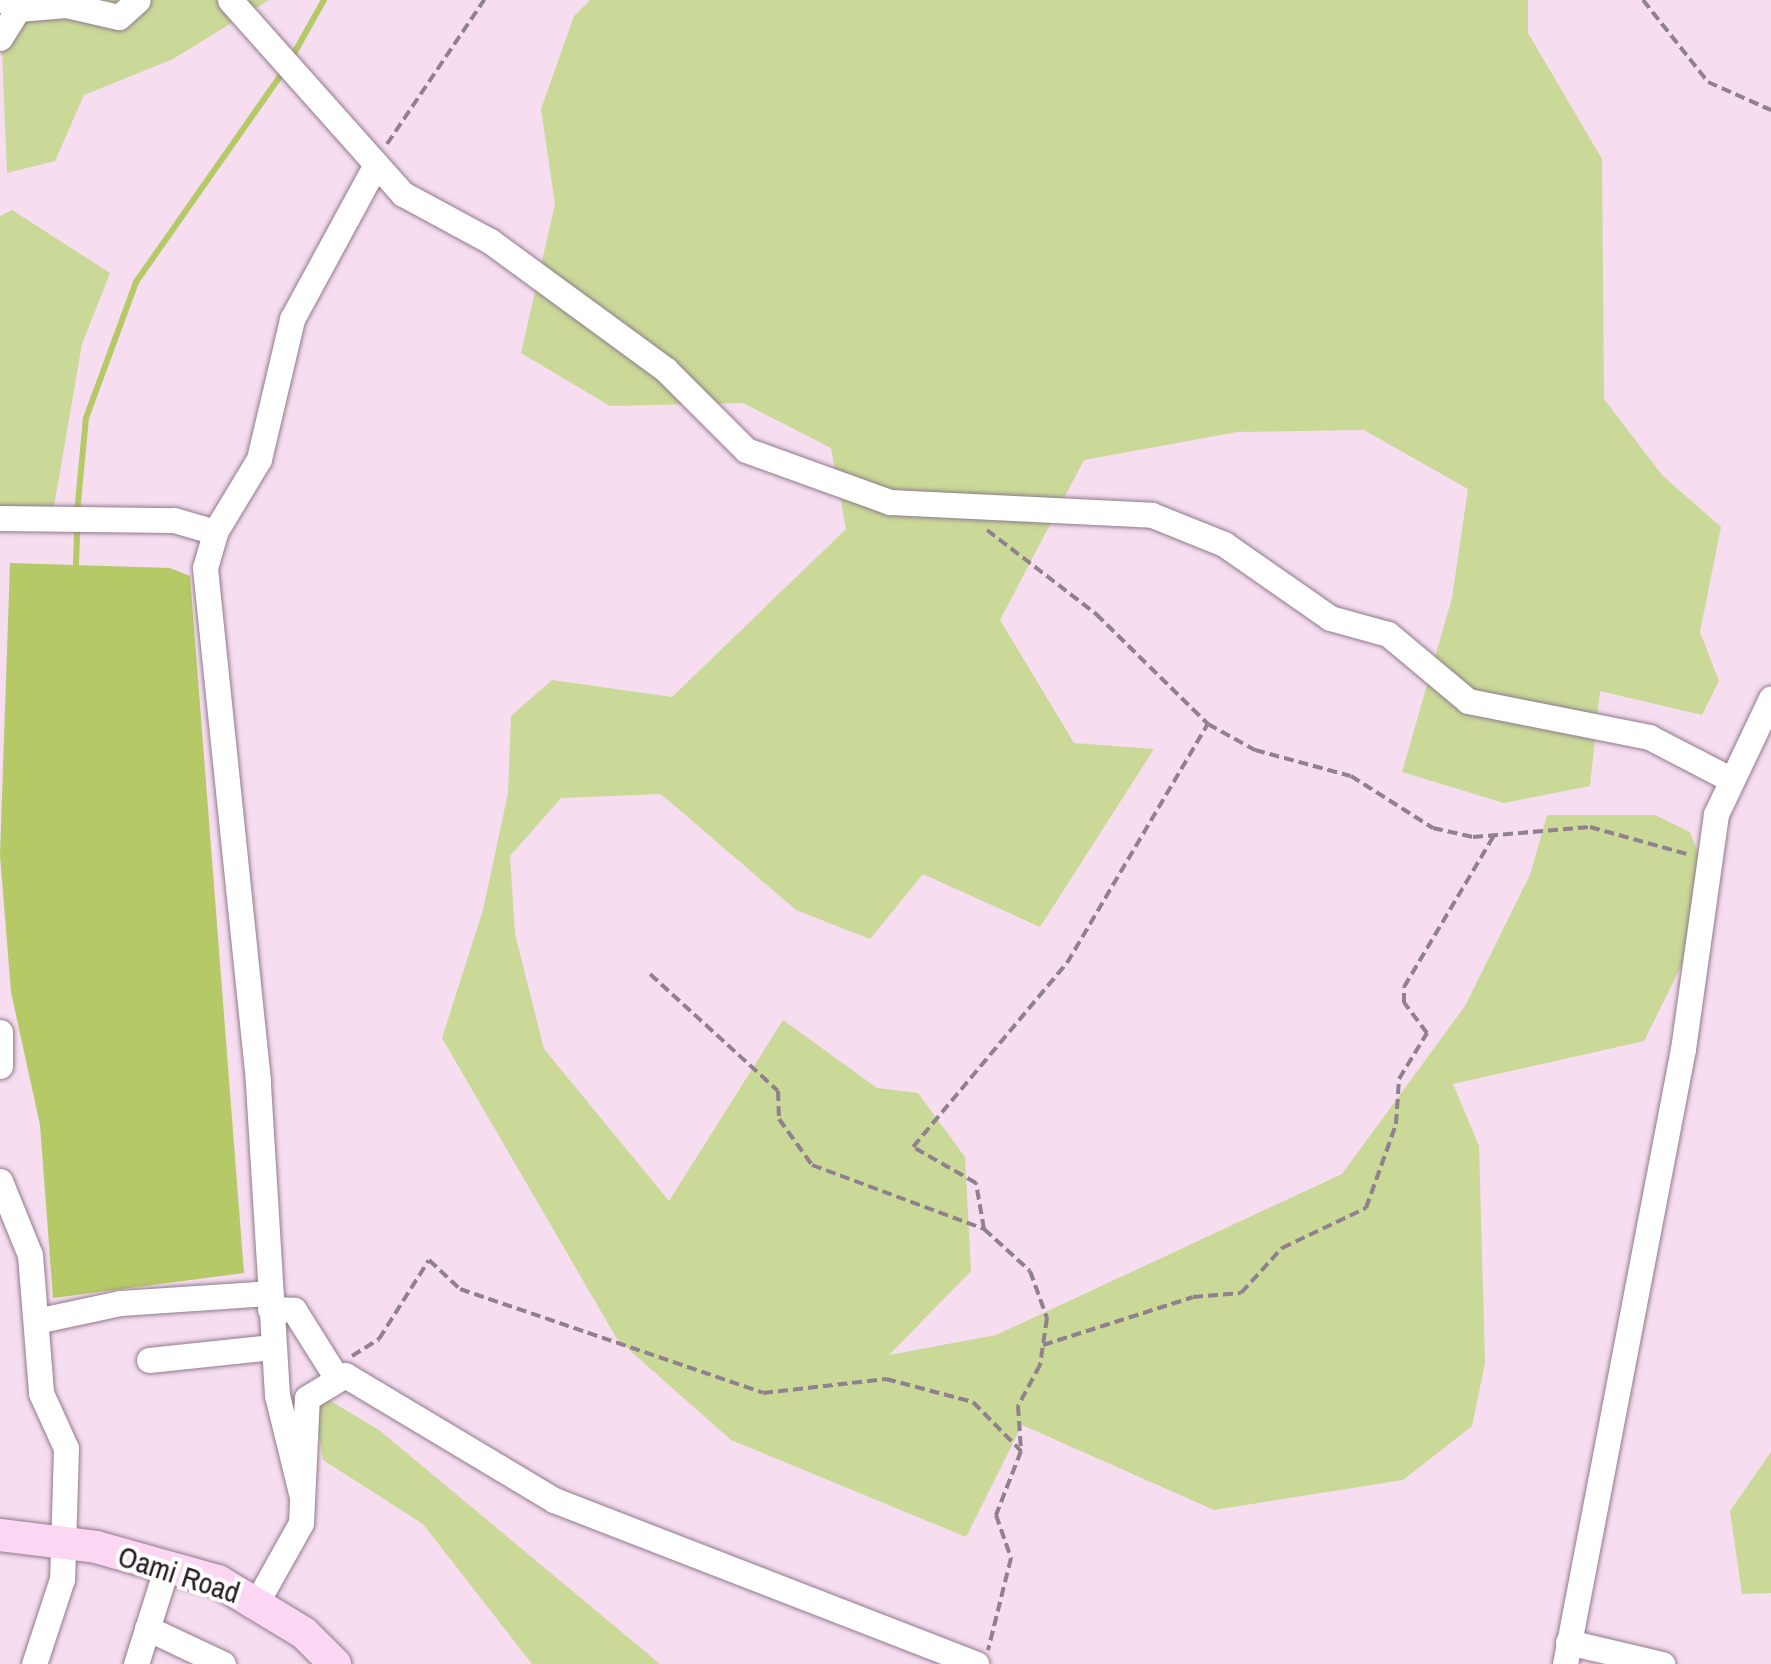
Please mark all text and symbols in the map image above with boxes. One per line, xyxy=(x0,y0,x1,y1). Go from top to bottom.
street label: Oami Road xyxy=(114,1537,244,1611)

